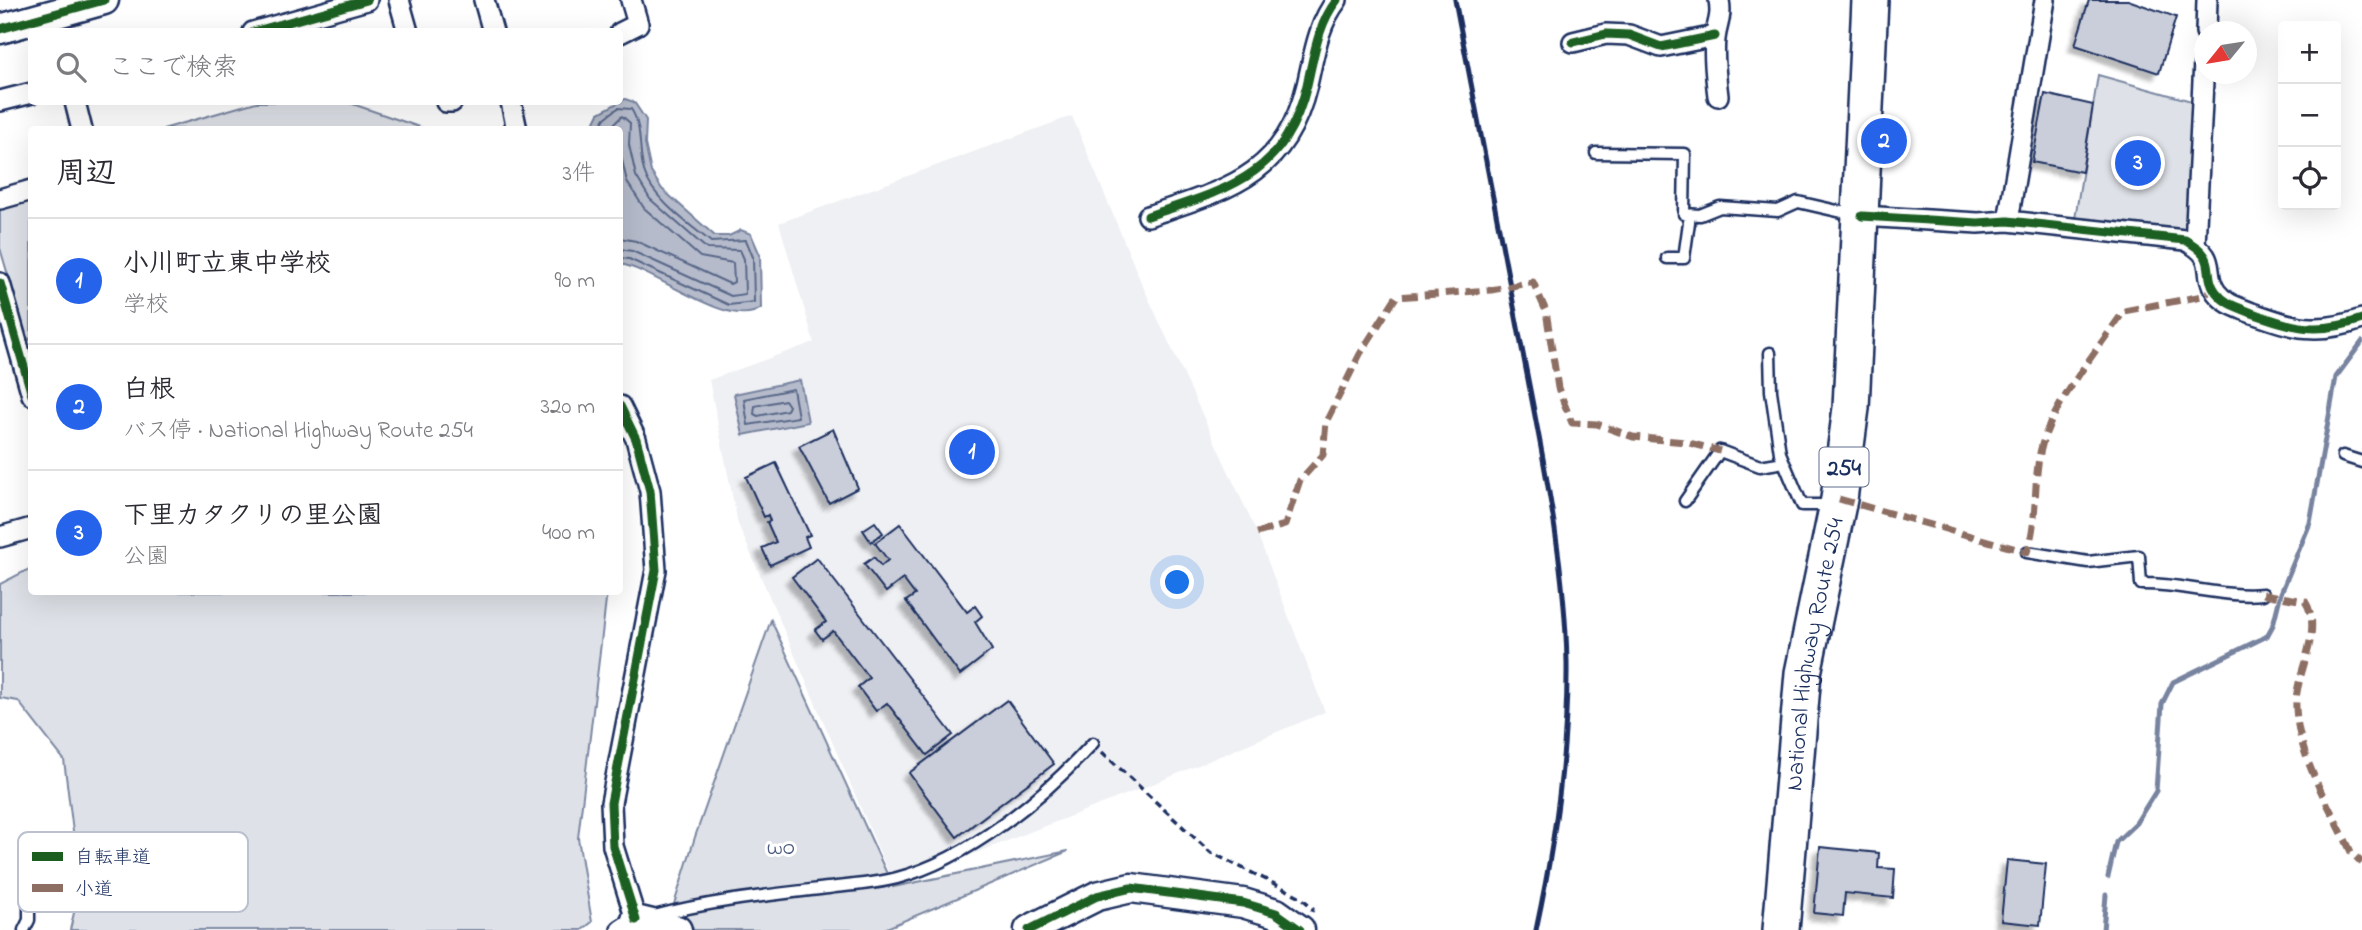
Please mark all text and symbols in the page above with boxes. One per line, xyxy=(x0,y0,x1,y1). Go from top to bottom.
north arrow xyxy=(2194,21,2257,84)
map controls xyxy=(2278,21,2341,210)
button: + xyxy=(2278,21,2341,84)
search box xyxy=(28,28,623,105)
icon: search xyxy=(52,48,90,86)
text: ここで検索 xyxy=(108,50,238,88)
button: − xyxy=(2278,84,2341,147)
pin: 2 xyxy=(1861,115,1907,167)
pin: 3 xyxy=(2115,137,2161,189)
button: locate xyxy=(2278,147,2341,210)
text: 周辺 xyxy=(56,153,116,197)
text: 3件 xyxy=(563,158,595,191)
text: 小川町立東中学校 xyxy=(123,246,331,284)
text: 1 xyxy=(75,265,83,298)
text: 90 m xyxy=(555,265,595,298)
text: 学校 xyxy=(123,289,169,322)
text: 白根 xyxy=(123,372,175,410)
text: 2 xyxy=(73,391,85,424)
text: 320 m xyxy=(541,391,595,424)
text: バス停 · National Highway Route 254 xyxy=(123,415,473,448)
pin: 1 xyxy=(949,426,995,478)
road number: 254 xyxy=(1820,447,1868,486)
text: 下里カタクリの里公園 xyxy=(123,498,382,536)
street label: National Highway Route 254 xyxy=(1778,515,1855,792)
text: 3 xyxy=(74,517,84,550)
text: 400 m xyxy=(542,517,595,550)
text: 公園 xyxy=(123,541,169,574)
your location xyxy=(1160,565,1194,599)
park label: wo xyxy=(767,831,795,866)
legend xyxy=(18,832,248,912)
text: 自転車道 xyxy=(75,845,151,872)
text: 小道 xyxy=(75,877,113,904)

